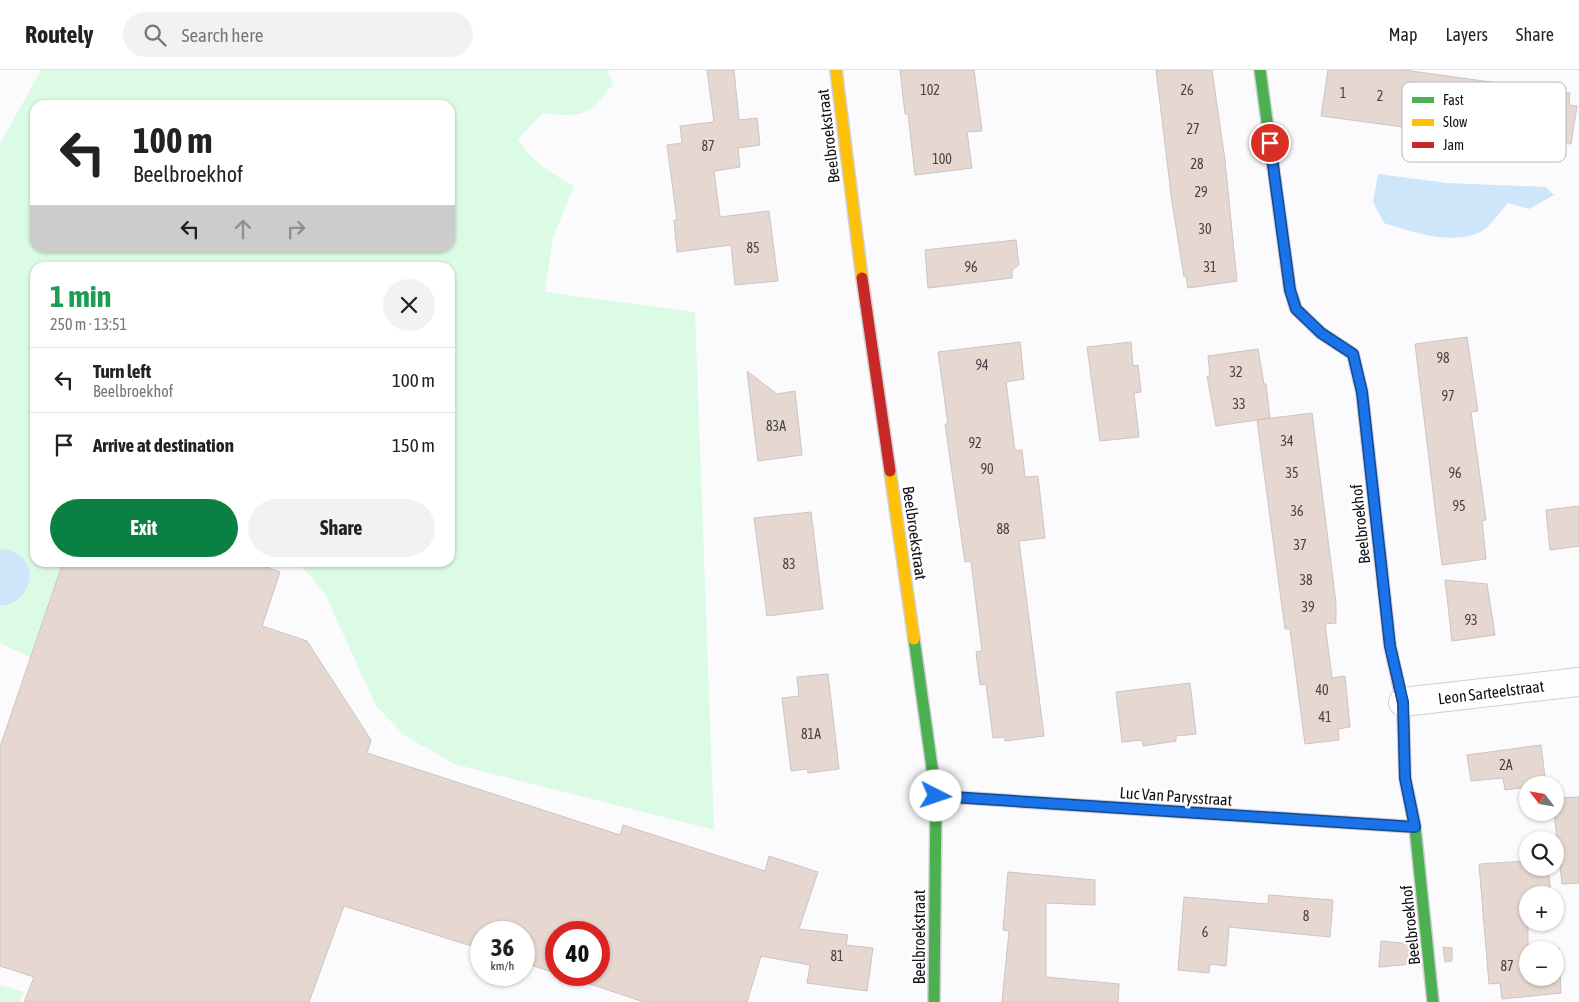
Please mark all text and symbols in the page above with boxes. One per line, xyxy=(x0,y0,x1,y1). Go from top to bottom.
search box xyxy=(123,12,473,57)
text: Routely xyxy=(25,21,93,48)
icon: search xyxy=(141,21,169,49)
text: Search here xyxy=(181,24,263,46)
text: Map xyxy=(1388,24,1417,45)
text: Layers xyxy=(1445,24,1488,45)
text: Share xyxy=(1516,24,1554,45)
house number: 102 xyxy=(920,82,940,98)
house number: 26 xyxy=(1180,82,1194,98)
legend xyxy=(1402,82,1566,162)
house number: 1 xyxy=(1340,85,1346,101)
street label: Beelbroekstraat xyxy=(813,88,843,184)
house number: 2 xyxy=(1377,88,1383,104)
text: Fast xyxy=(1443,92,1464,108)
text: Slow xyxy=(1443,114,1468,130)
icon: left xyxy=(50,120,115,185)
text: 100 m xyxy=(133,120,212,160)
house number: 27 xyxy=(1186,121,1200,137)
pin xyxy=(1249,122,1291,164)
icon: arrive xyxy=(1256,129,1284,157)
text: Jam xyxy=(1443,137,1464,153)
house number: 87 xyxy=(701,138,715,154)
house number: 100 xyxy=(932,151,952,167)
house number: 28 xyxy=(1190,156,1204,172)
text: Beelbroekhof xyxy=(133,161,243,187)
house number: 29 xyxy=(1194,184,1208,200)
icon: left xyxy=(176,215,204,243)
icon: ahead xyxy=(229,215,257,243)
icon: right xyxy=(282,215,310,243)
house number: 30 xyxy=(1198,221,1212,237)
house number: 85 xyxy=(746,240,760,256)
house number: 96 xyxy=(964,259,978,275)
house number: 31 xyxy=(1203,259,1217,275)
text: 1 min xyxy=(50,279,111,313)
button: close xyxy=(383,279,435,331)
text: 250 m · 13:51 xyxy=(50,315,127,333)
house number: 98 xyxy=(1436,350,1450,366)
house number: 94 xyxy=(975,357,989,373)
text: Turn left xyxy=(93,360,151,382)
house number: 32 xyxy=(1229,364,1243,380)
icon: left xyxy=(50,366,78,394)
text: 100 m xyxy=(392,369,435,391)
text: Beelbroekhof xyxy=(93,382,173,400)
house number: 97 xyxy=(1441,388,1455,404)
house number: 33 xyxy=(1232,396,1246,412)
house number: 83A xyxy=(766,418,786,434)
icon: arrive xyxy=(50,431,78,459)
house number: 34 xyxy=(1280,433,1294,449)
text: Arrive at destination xyxy=(93,434,234,456)
text: 150 m xyxy=(392,434,435,456)
house number: 92 xyxy=(968,435,982,451)
house number: 90 xyxy=(980,461,994,477)
house number: 35 xyxy=(1285,465,1299,481)
house number: 96 xyxy=(1448,465,1462,481)
street label: Beelbroekhof xyxy=(1347,483,1373,565)
street label: Beelbroekstraat xyxy=(900,485,931,581)
house number: 95 xyxy=(1452,498,1466,514)
button: Exit xyxy=(50,499,238,557)
button: Share xyxy=(248,499,435,557)
house number: 36 xyxy=(1290,503,1304,519)
house number: 88 xyxy=(996,521,1010,537)
house number: 37 xyxy=(1293,537,1307,553)
house number: 83 xyxy=(782,556,796,572)
house number: 38 xyxy=(1299,572,1313,588)
house number: 39 xyxy=(1301,599,1315,615)
house number: 93 xyxy=(1464,612,1478,628)
street label: Leon Sarteelstraat xyxy=(1437,677,1546,707)
house number: 40 xyxy=(1315,682,1329,698)
house number: 41 xyxy=(1318,709,1332,725)
house number: 81A xyxy=(801,726,821,742)
house number: 2A xyxy=(1499,757,1513,773)
position arrow xyxy=(909,769,961,821)
north arrow xyxy=(1519,776,1564,821)
map controls xyxy=(1519,776,1564,986)
street label: Luc Van Parysstraat xyxy=(1119,783,1233,810)
button: search xyxy=(1519,831,1564,876)
street label: Beelbroekhof xyxy=(1397,884,1423,966)
button: + xyxy=(1519,886,1564,931)
street label: Beelbroekstraat xyxy=(910,889,928,984)
house number: 8 xyxy=(1303,908,1310,924)
speed limit sign: 40 xyxy=(545,921,610,986)
house number: 6 xyxy=(1202,924,1209,940)
text: 36 xyxy=(491,933,514,961)
button: − xyxy=(1519,941,1564,986)
house number: 81 xyxy=(830,948,844,964)
house number: 87 xyxy=(1500,958,1514,974)
text: km/h xyxy=(491,959,514,973)

